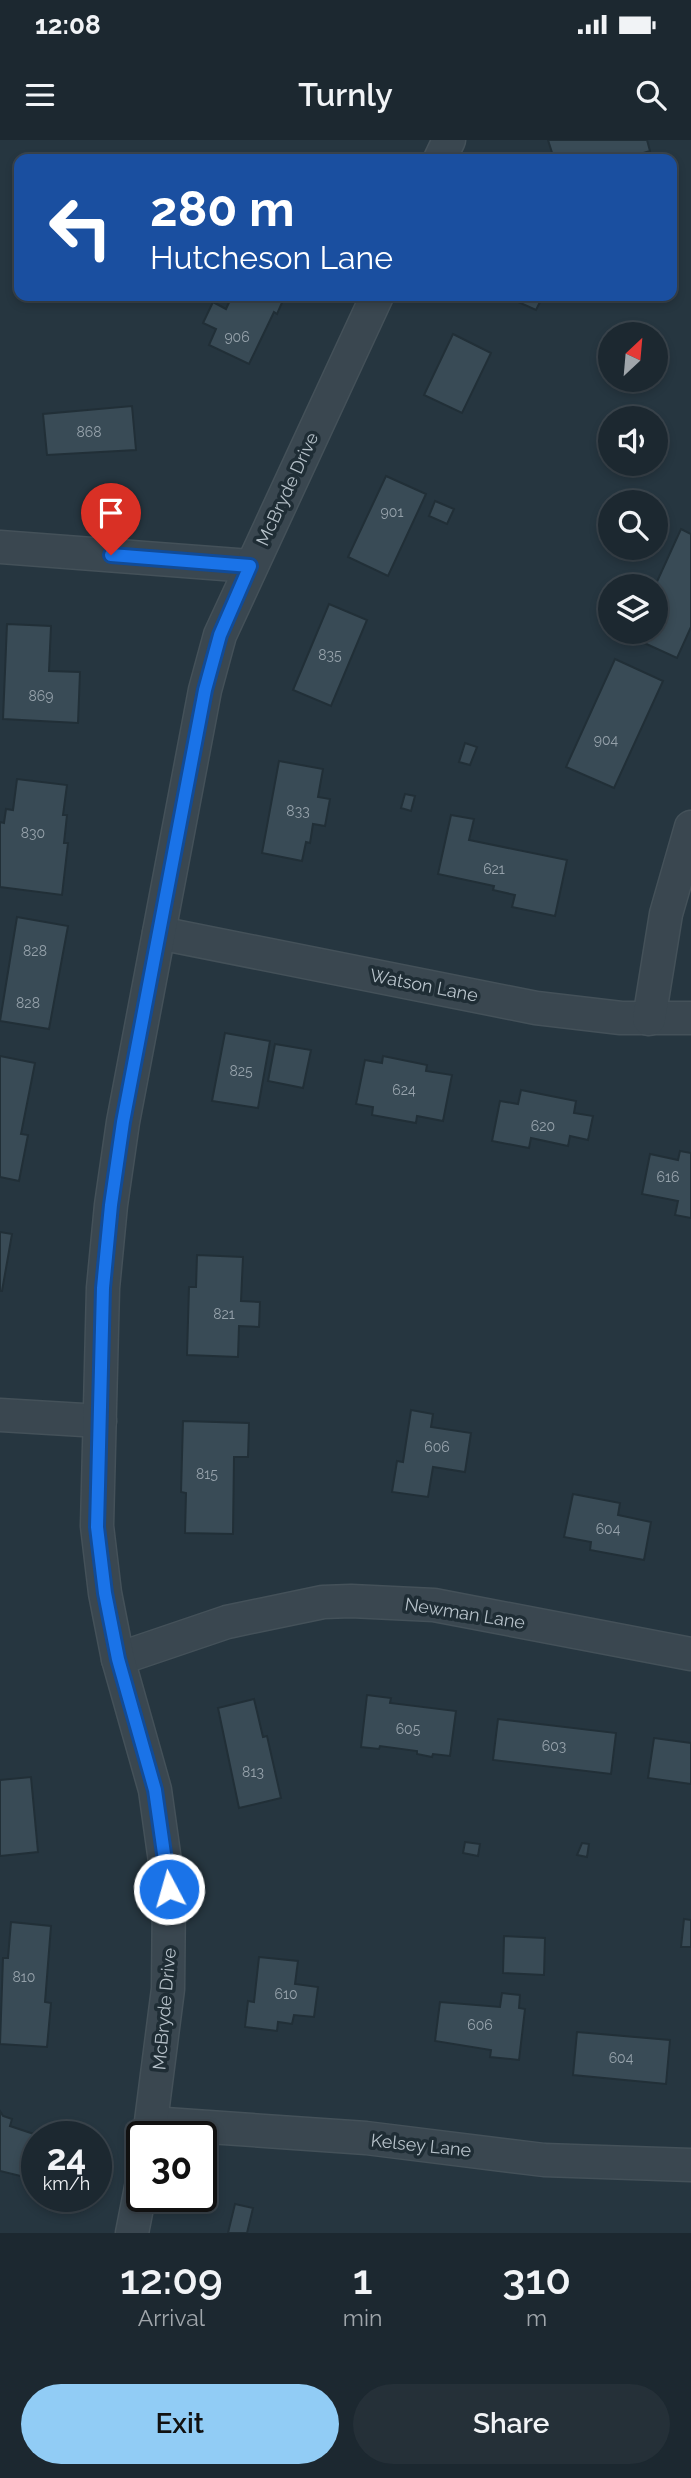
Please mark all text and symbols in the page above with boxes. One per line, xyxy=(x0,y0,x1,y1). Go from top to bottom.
text: 12:08 xyxy=(35,10,101,40)
icon: menu xyxy=(21,76,59,114)
text: Turnly xyxy=(298,76,393,113)
icon: search xyxy=(632,76,670,114)
text: 280 m xyxy=(150,180,295,237)
icon: left xyxy=(35,182,126,273)
text: Hutcheson Lane xyxy=(150,239,393,276)
north arrow xyxy=(598,322,668,392)
map controls xyxy=(598,322,668,644)
house number: 906 xyxy=(224,329,250,345)
button: sound xyxy=(598,406,668,476)
house number: 868 xyxy=(76,424,102,440)
street label: McBryde Drive xyxy=(252,429,323,549)
pin xyxy=(81,483,141,555)
button: search xyxy=(598,490,668,560)
icon: arrive xyxy=(92,494,130,532)
house number: 901 xyxy=(381,504,403,520)
button: layers xyxy=(598,574,668,644)
house number: 835 xyxy=(318,647,342,663)
house number: 869 xyxy=(29,688,53,704)
house number: 904 xyxy=(594,732,619,748)
house number: 833 xyxy=(286,803,310,819)
house number: 830 xyxy=(21,825,45,841)
house number: 621 xyxy=(483,861,505,877)
house number: 828 xyxy=(23,943,47,959)
street label: Watson Lane xyxy=(368,964,480,1006)
house number: 828 xyxy=(16,995,40,1011)
house number: 825 xyxy=(229,1063,253,1079)
house number: 624 xyxy=(392,1082,416,1098)
house number: 620 xyxy=(531,1118,555,1134)
house number: 616 xyxy=(657,1169,679,1185)
house number: 821 xyxy=(213,1306,235,1322)
house number: 606 xyxy=(424,1439,450,1455)
house number: 815 xyxy=(196,1466,218,1482)
house number: 604 xyxy=(596,1521,621,1537)
street label: Newman Lane xyxy=(403,1593,527,1633)
house number: 605 xyxy=(396,1721,421,1737)
house number: 603 xyxy=(542,1738,566,1754)
house number: 813 xyxy=(242,1764,264,1780)
position arrow xyxy=(132,1852,206,1926)
street label: McBryde Drive xyxy=(148,1947,180,2071)
house number: 810 xyxy=(13,1969,35,1985)
house number: 610 xyxy=(274,1986,298,2002)
house number: 606 xyxy=(467,2017,493,2033)
house number: 604 xyxy=(609,2050,634,2066)
speed limit sign: 30 xyxy=(126,2121,217,2212)
street label: Kelsey Lane xyxy=(370,2129,473,2161)
text: 24 xyxy=(47,2137,86,2178)
text: km/h xyxy=(43,2173,90,2194)
text: 12:09 xyxy=(120,2255,223,2304)
text: 1 xyxy=(353,2255,372,2304)
text: 310 xyxy=(502,2255,571,2304)
text: Arrival xyxy=(138,2304,205,2331)
text: min xyxy=(343,2304,382,2331)
text: m xyxy=(526,2304,547,2331)
button: Exit xyxy=(21,2384,339,2464)
button: Share xyxy=(353,2384,670,2464)

